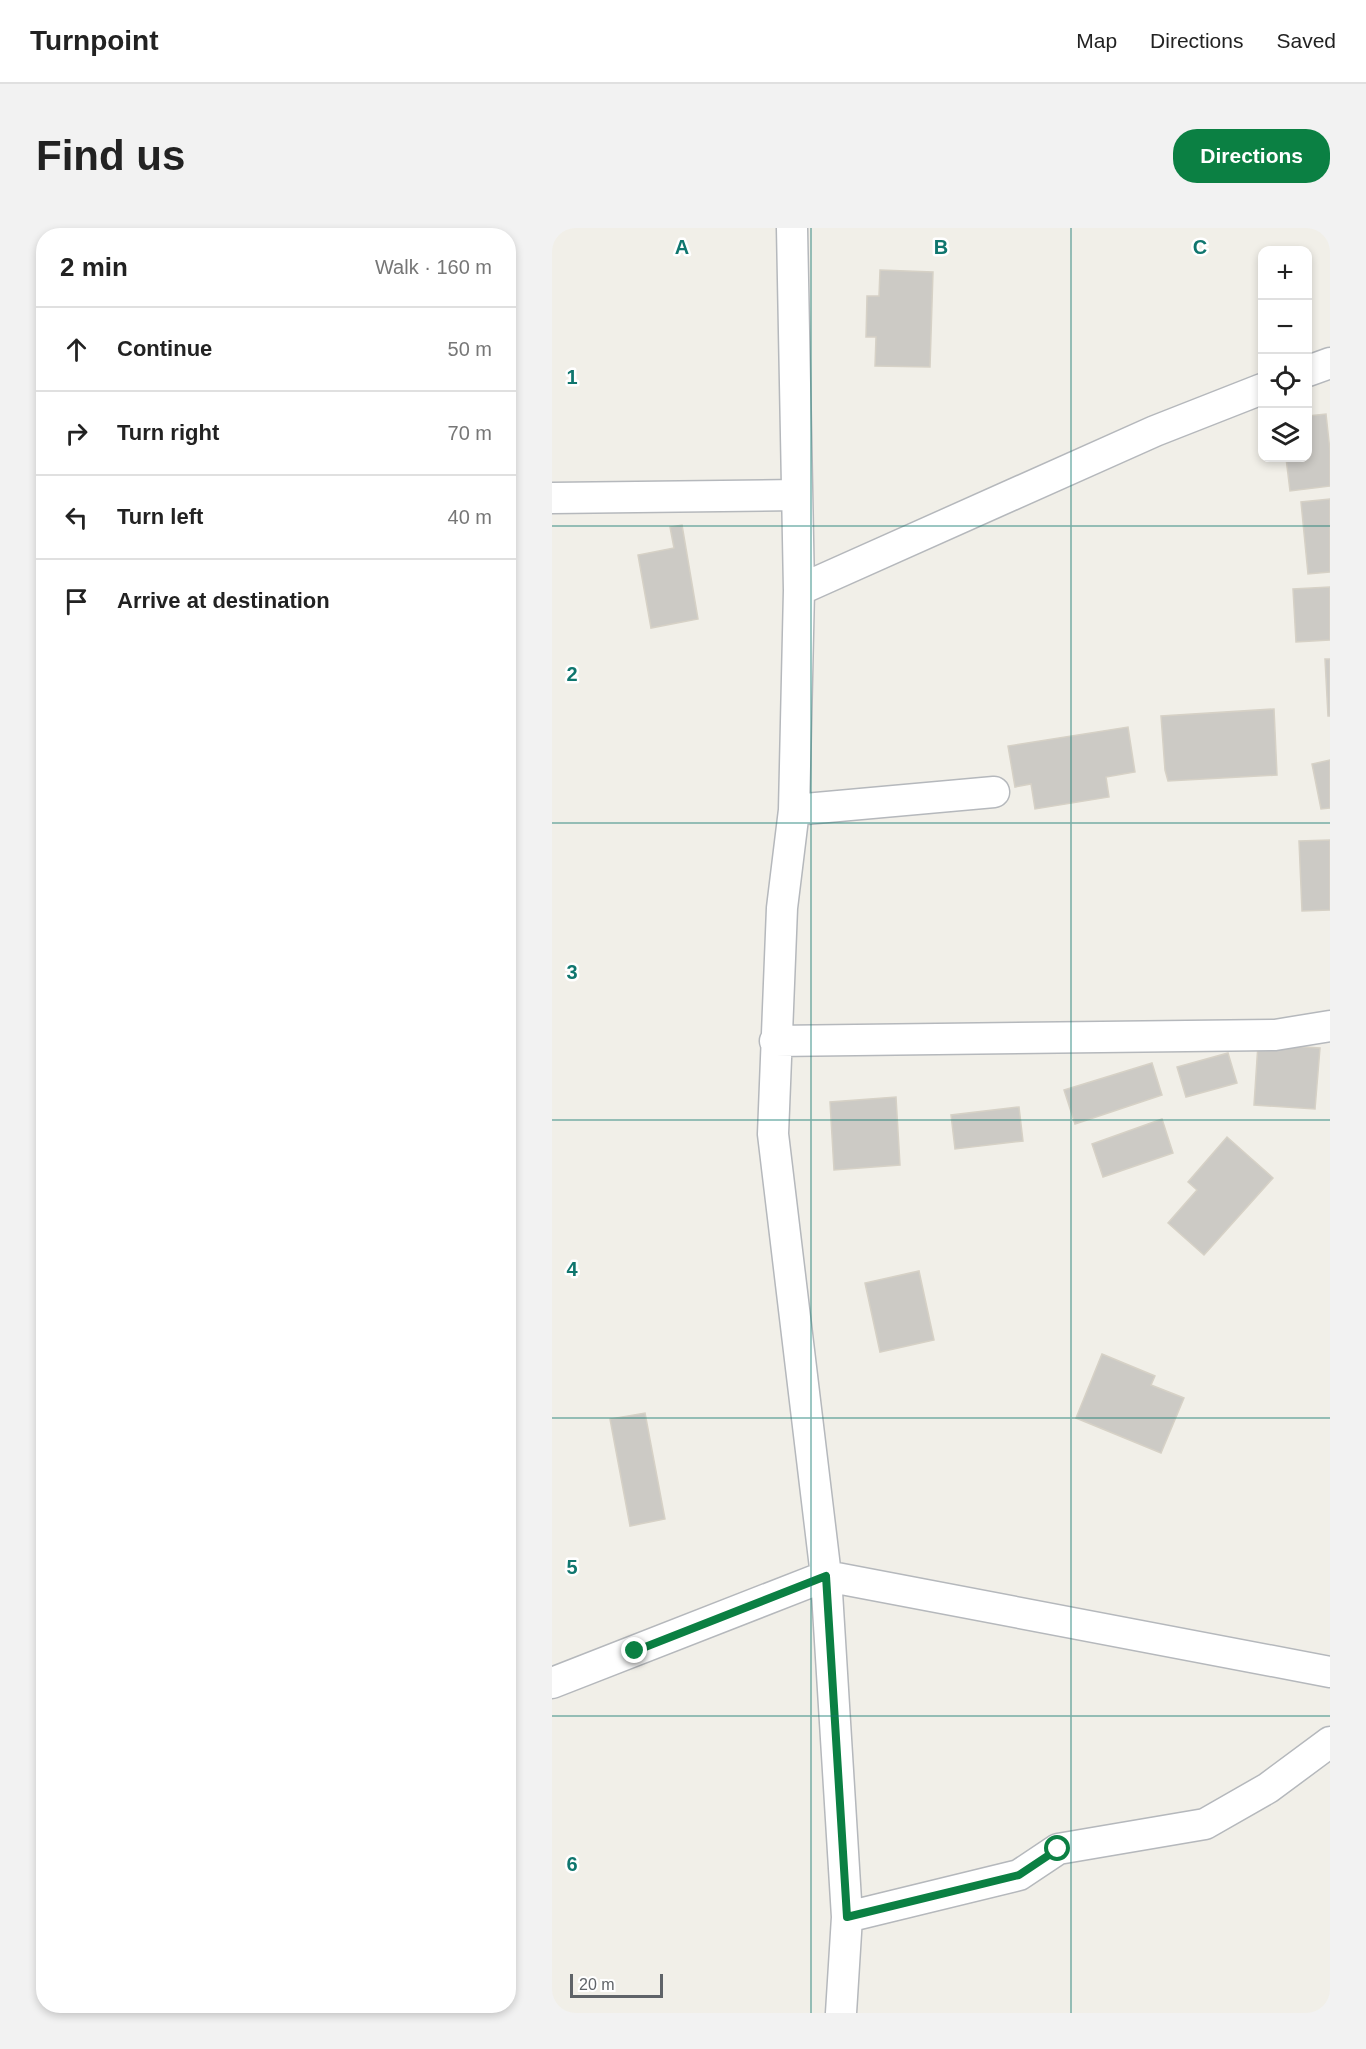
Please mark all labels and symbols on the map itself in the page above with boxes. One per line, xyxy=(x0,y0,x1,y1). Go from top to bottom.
text: A xyxy=(675,236,689,258)
text: B xyxy=(934,236,948,258)
text: C xyxy=(1193,236,1207,258)
text: 1 xyxy=(566,366,578,388)
text: 2 xyxy=(566,663,578,685)
text: 3 xyxy=(566,961,578,983)
text: 4 xyxy=(566,1258,578,1280)
text: 5 xyxy=(566,1556,578,1578)
route end xyxy=(621,1637,647,1663)
route start xyxy=(1044,1835,1070,1861)
text: 6 xyxy=(566,1853,578,1875)
scale bar xyxy=(570,1971,663,1998)

